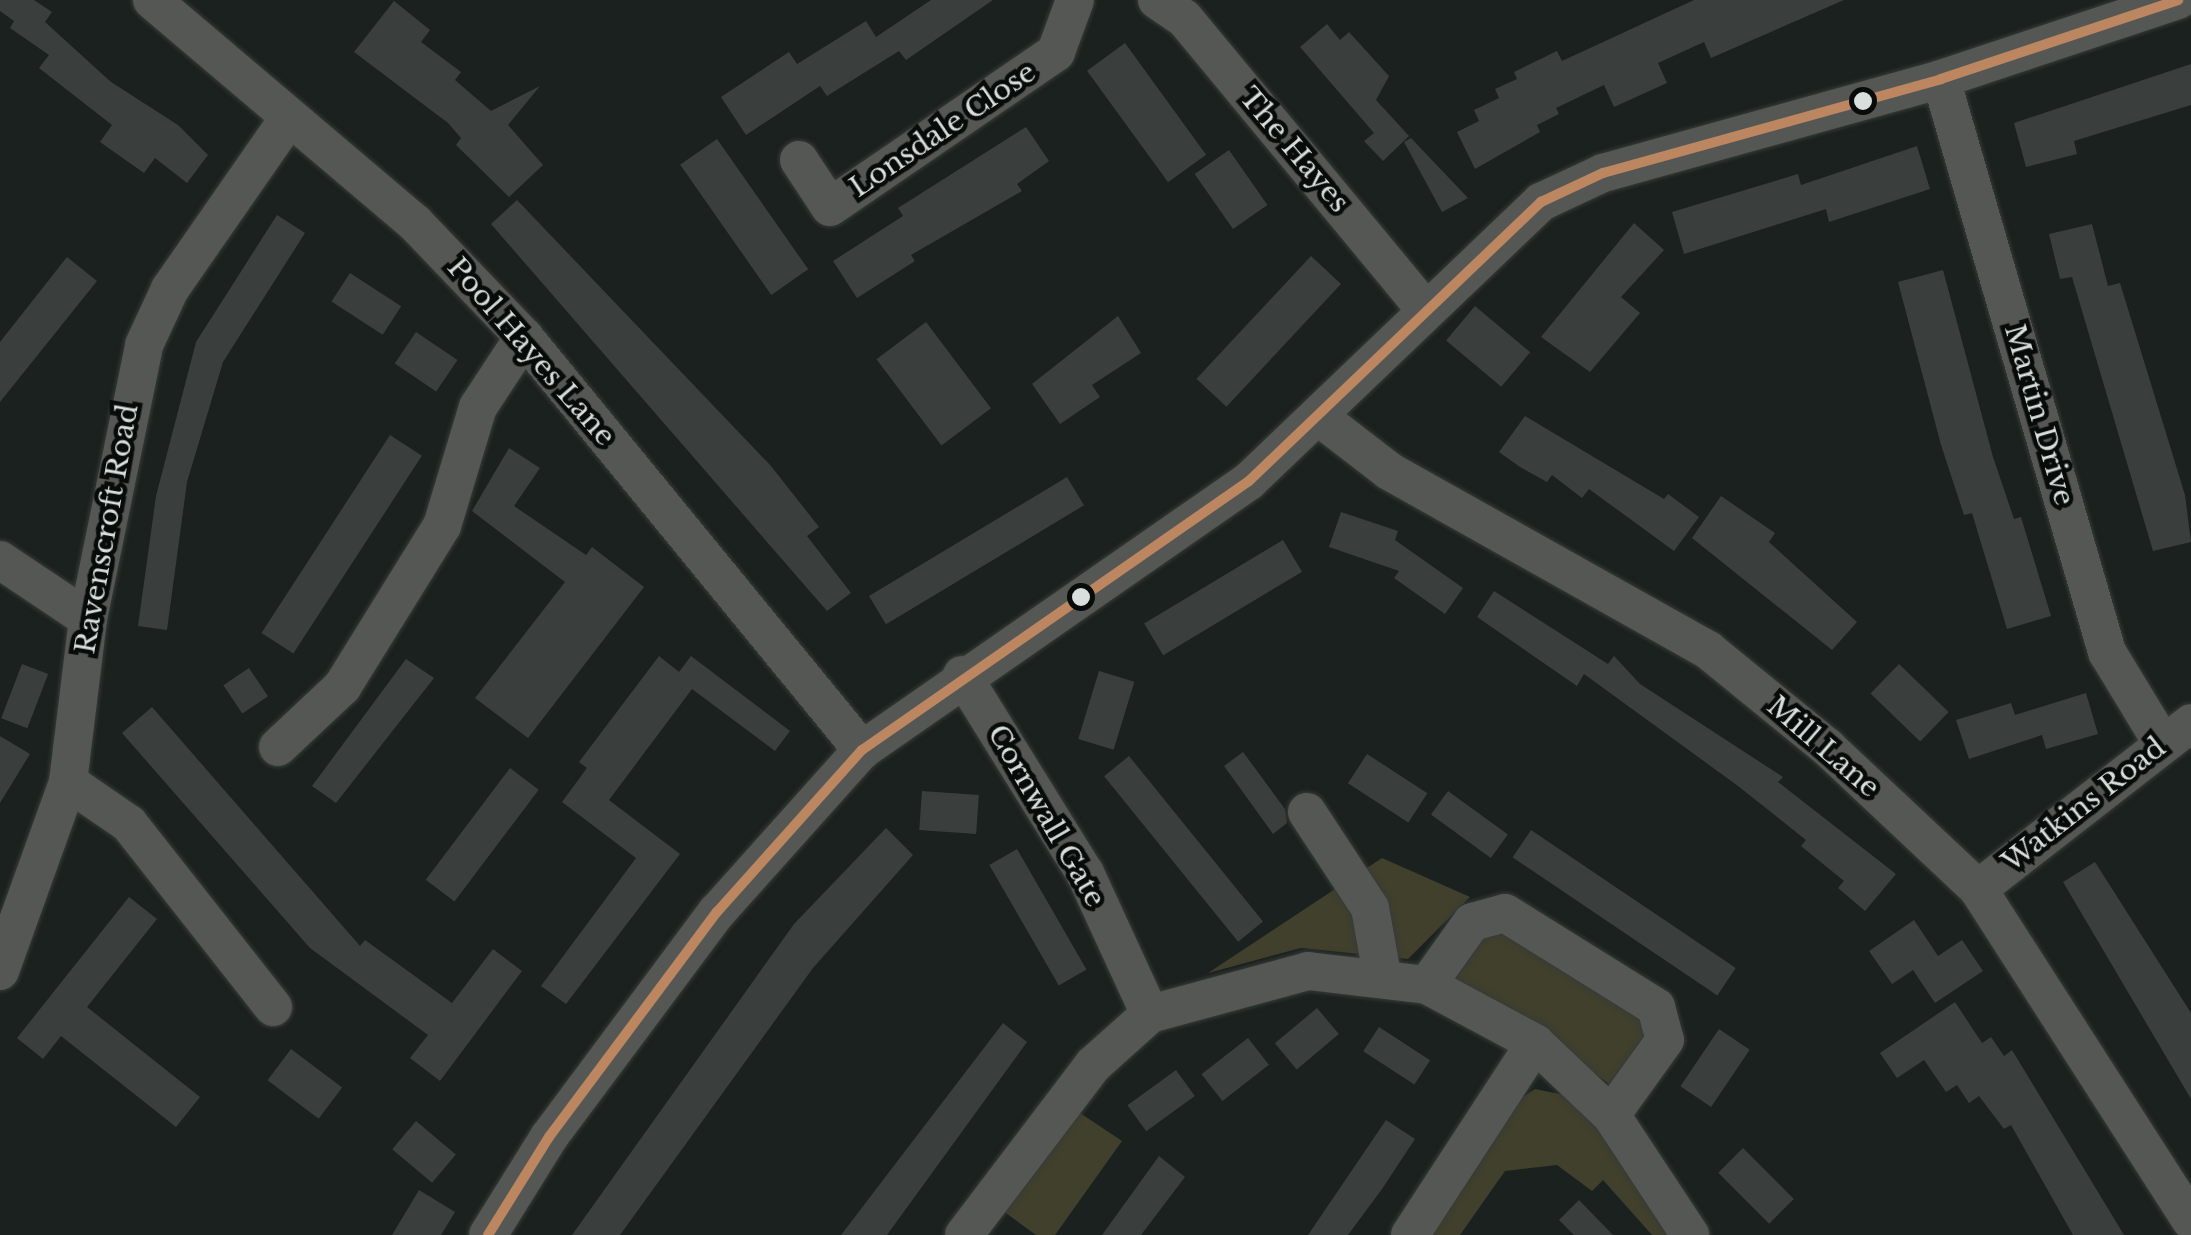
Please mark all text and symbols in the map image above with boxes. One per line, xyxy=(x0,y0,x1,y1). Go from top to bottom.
street label: Lonsdale Close xyxy=(844,55,1042,205)
street label: The Hayes xyxy=(1232,81,1356,219)
unlabelled marker xyxy=(1853,91,1873,111)
street label: Pool Hayes Lane xyxy=(440,251,622,453)
street label: Martin Drive xyxy=(1997,321,2081,509)
street label: Ravenscroft Road xyxy=(69,402,145,656)
unlabelled marker xyxy=(1071,587,1091,607)
street label: Mill Lane xyxy=(1760,689,1886,805)
street label: Cornwall Gate xyxy=(980,719,1112,913)
street label: Watkins Road xyxy=(1996,731,2172,879)

